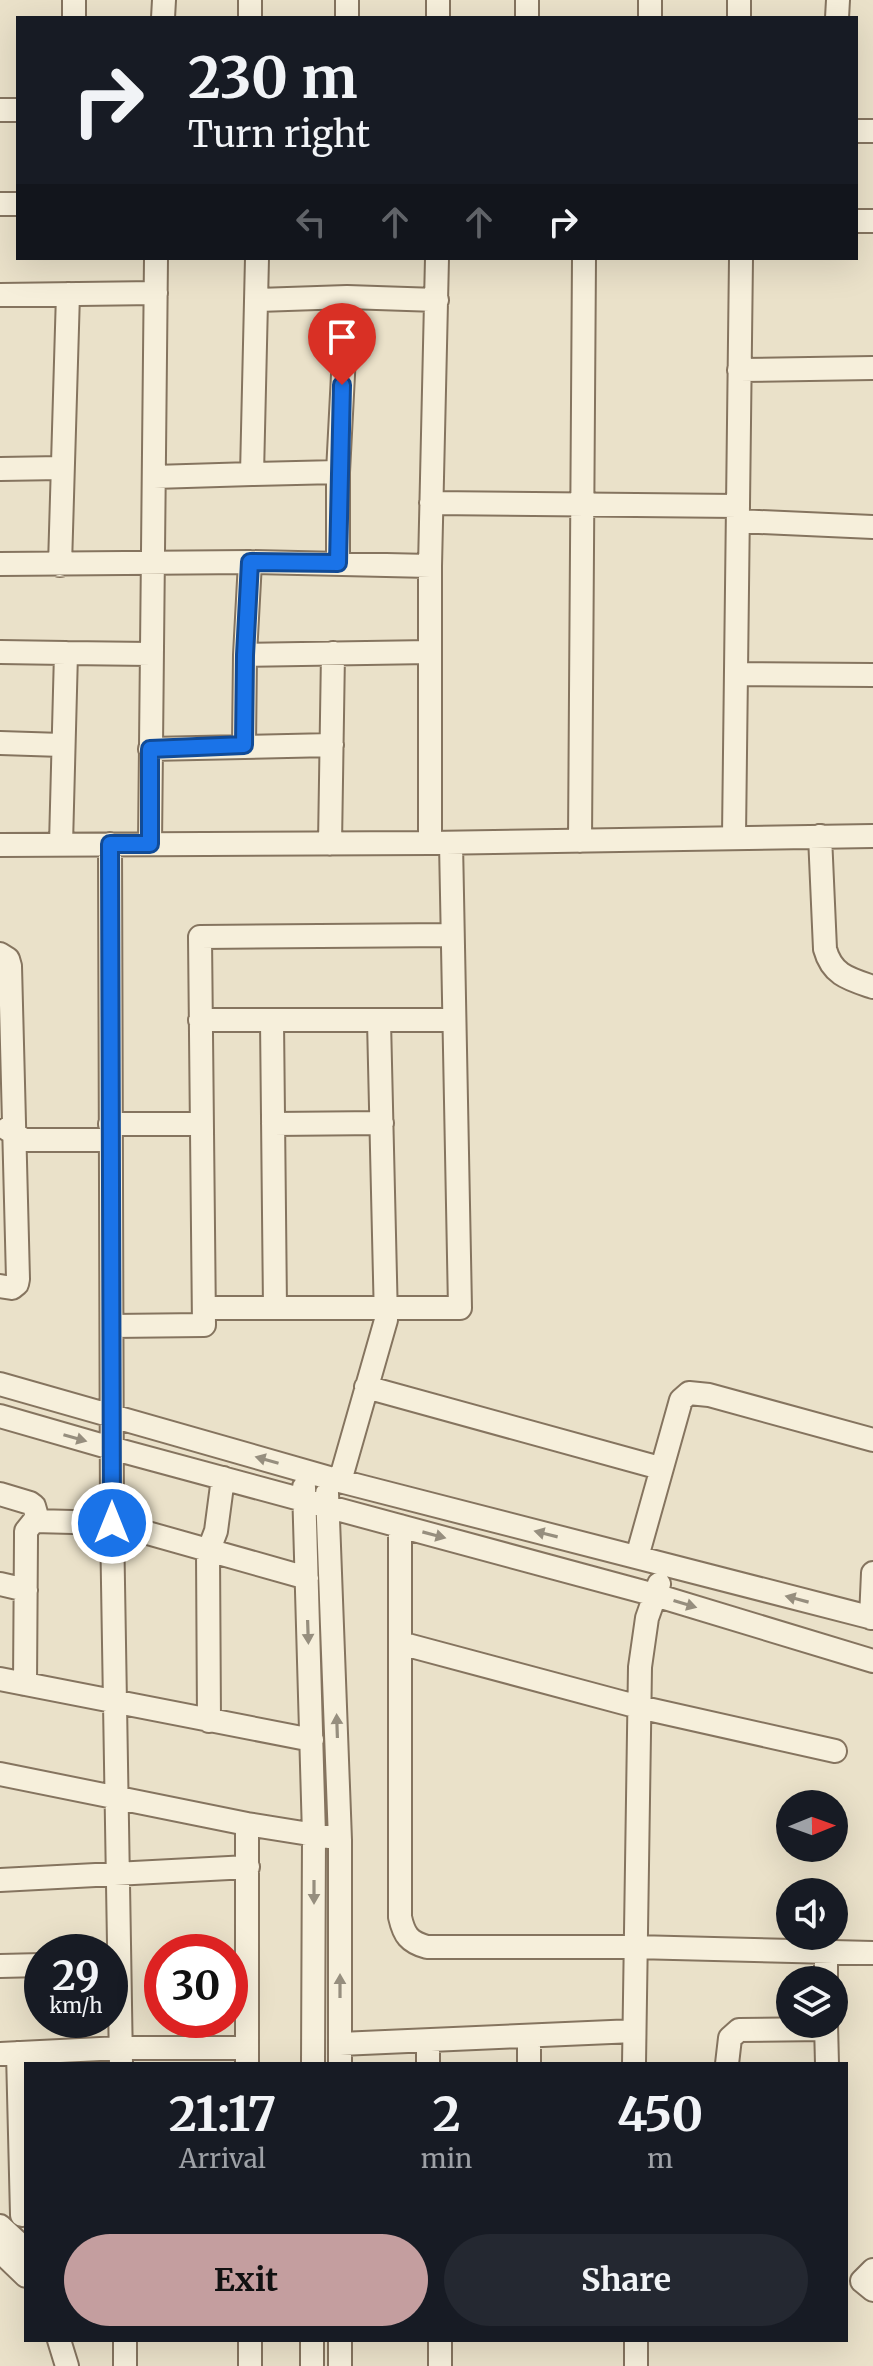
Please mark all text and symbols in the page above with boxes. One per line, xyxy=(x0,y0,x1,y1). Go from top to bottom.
text: 230 m xyxy=(188,43,358,113)
icon: right xyxy=(56,48,160,152)
text: Turn right xyxy=(188,112,370,157)
icon: left xyxy=(289,200,333,244)
icon: ahead xyxy=(373,200,417,244)
icon: ahead xyxy=(457,200,501,244)
icon: right xyxy=(541,200,585,244)
pin xyxy=(308,303,376,385)
icon: arrive xyxy=(320,315,364,359)
one-way arrow xyxy=(63,1432,87,1445)
one-way arrow xyxy=(255,1453,279,1466)
position arrow xyxy=(70,1481,154,1565)
one-way arrow xyxy=(533,1527,558,1539)
one-way arrow xyxy=(421,1530,446,1542)
one-way arrow xyxy=(785,1592,810,1604)
one-way arrow xyxy=(673,1598,697,1611)
one-way arrow xyxy=(302,1620,315,1645)
one-way arrow xyxy=(330,1713,343,1738)
north arrow xyxy=(776,1790,848,1862)
map controls xyxy=(776,1790,848,2038)
button: sound xyxy=(776,1878,848,1950)
one-way arrow xyxy=(308,1880,320,1905)
speed limit sign: 30 xyxy=(144,1934,248,2038)
text: 29 xyxy=(52,1951,100,2001)
button: layers xyxy=(776,1966,848,2038)
one-way arrow xyxy=(334,1973,346,1998)
text: km/h xyxy=(50,1993,102,2018)
text: 21:17 xyxy=(169,2084,276,2144)
text: 2 xyxy=(432,2084,461,2144)
text: 450 xyxy=(617,2084,703,2144)
text: Arrival xyxy=(179,2142,266,2175)
text: min xyxy=(421,2142,472,2175)
text: m xyxy=(647,2142,673,2175)
button: Exit xyxy=(64,2234,428,2326)
button: Share xyxy=(444,2234,808,2326)

